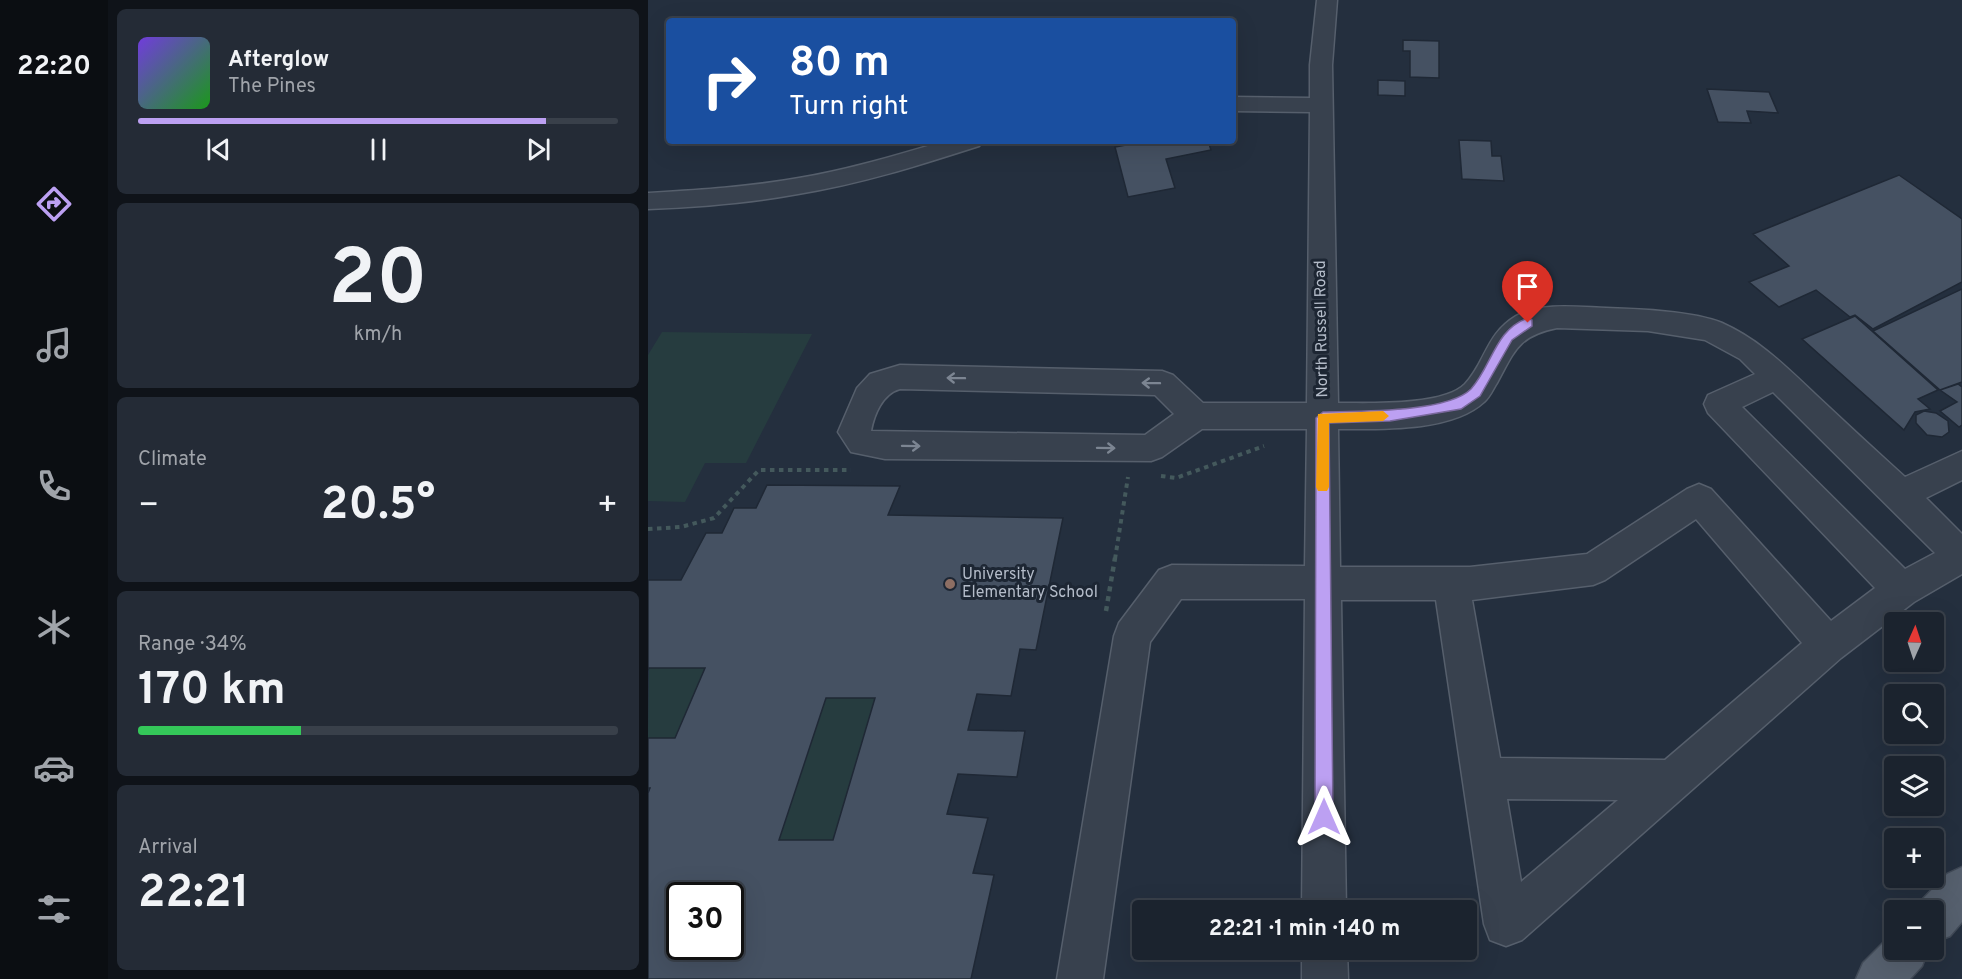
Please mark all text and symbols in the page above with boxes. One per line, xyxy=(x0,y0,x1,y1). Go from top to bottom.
text: 80 m xyxy=(789,38,890,91)
icon: right xyxy=(690,42,768,120)
text: Afterglow xyxy=(228,47,329,74)
text: 22:20 xyxy=(17,50,91,84)
text: The Pines xyxy=(228,74,316,100)
text: Turn right xyxy=(789,90,908,124)
icon: previous xyxy=(202,133,235,166)
icon: pause xyxy=(362,133,395,166)
icon: next xyxy=(522,133,555,166)
icon: directions xyxy=(33,183,75,225)
text: 20 xyxy=(329,233,427,332)
street label: North Russell Road xyxy=(1311,260,1333,398)
pin xyxy=(1502,261,1553,323)
icon: arrive xyxy=(1511,270,1544,303)
text: km/h xyxy=(354,322,402,348)
icon: music xyxy=(33,324,75,366)
one-way arrow xyxy=(946,372,966,384)
one-way arrow xyxy=(1141,377,1161,389)
one-way arrow xyxy=(900,440,920,452)
one-way arrow xyxy=(1095,442,1115,454)
text: Climate xyxy=(138,447,207,473)
icon: phone xyxy=(33,465,75,507)
text: 20.5° xyxy=(321,478,435,535)
text: − xyxy=(138,486,159,528)
text: + xyxy=(597,486,618,528)
place label: University Elementary School xyxy=(962,565,1098,603)
marker: University Elementary School xyxy=(943,577,957,591)
icon: climate xyxy=(33,606,75,648)
north arrow xyxy=(1884,612,1944,672)
map controls xyxy=(1884,612,1944,960)
text: Range · 34% xyxy=(138,632,247,658)
text: 170 km xyxy=(138,663,286,720)
button: search xyxy=(1884,684,1944,744)
icon: car xyxy=(33,747,75,789)
button: layers xyxy=(1884,756,1944,816)
position arrow xyxy=(1292,785,1356,849)
button: + xyxy=(1884,828,1944,888)
text: Arrival xyxy=(138,835,198,861)
text: 22:21 xyxy=(138,866,250,923)
speed limit sign: 30 xyxy=(666,882,744,960)
icon: filters xyxy=(33,888,75,930)
button: − xyxy=(1884,900,1944,960)
text: 22:21 · 1 min · 140 m xyxy=(1209,916,1400,943)

